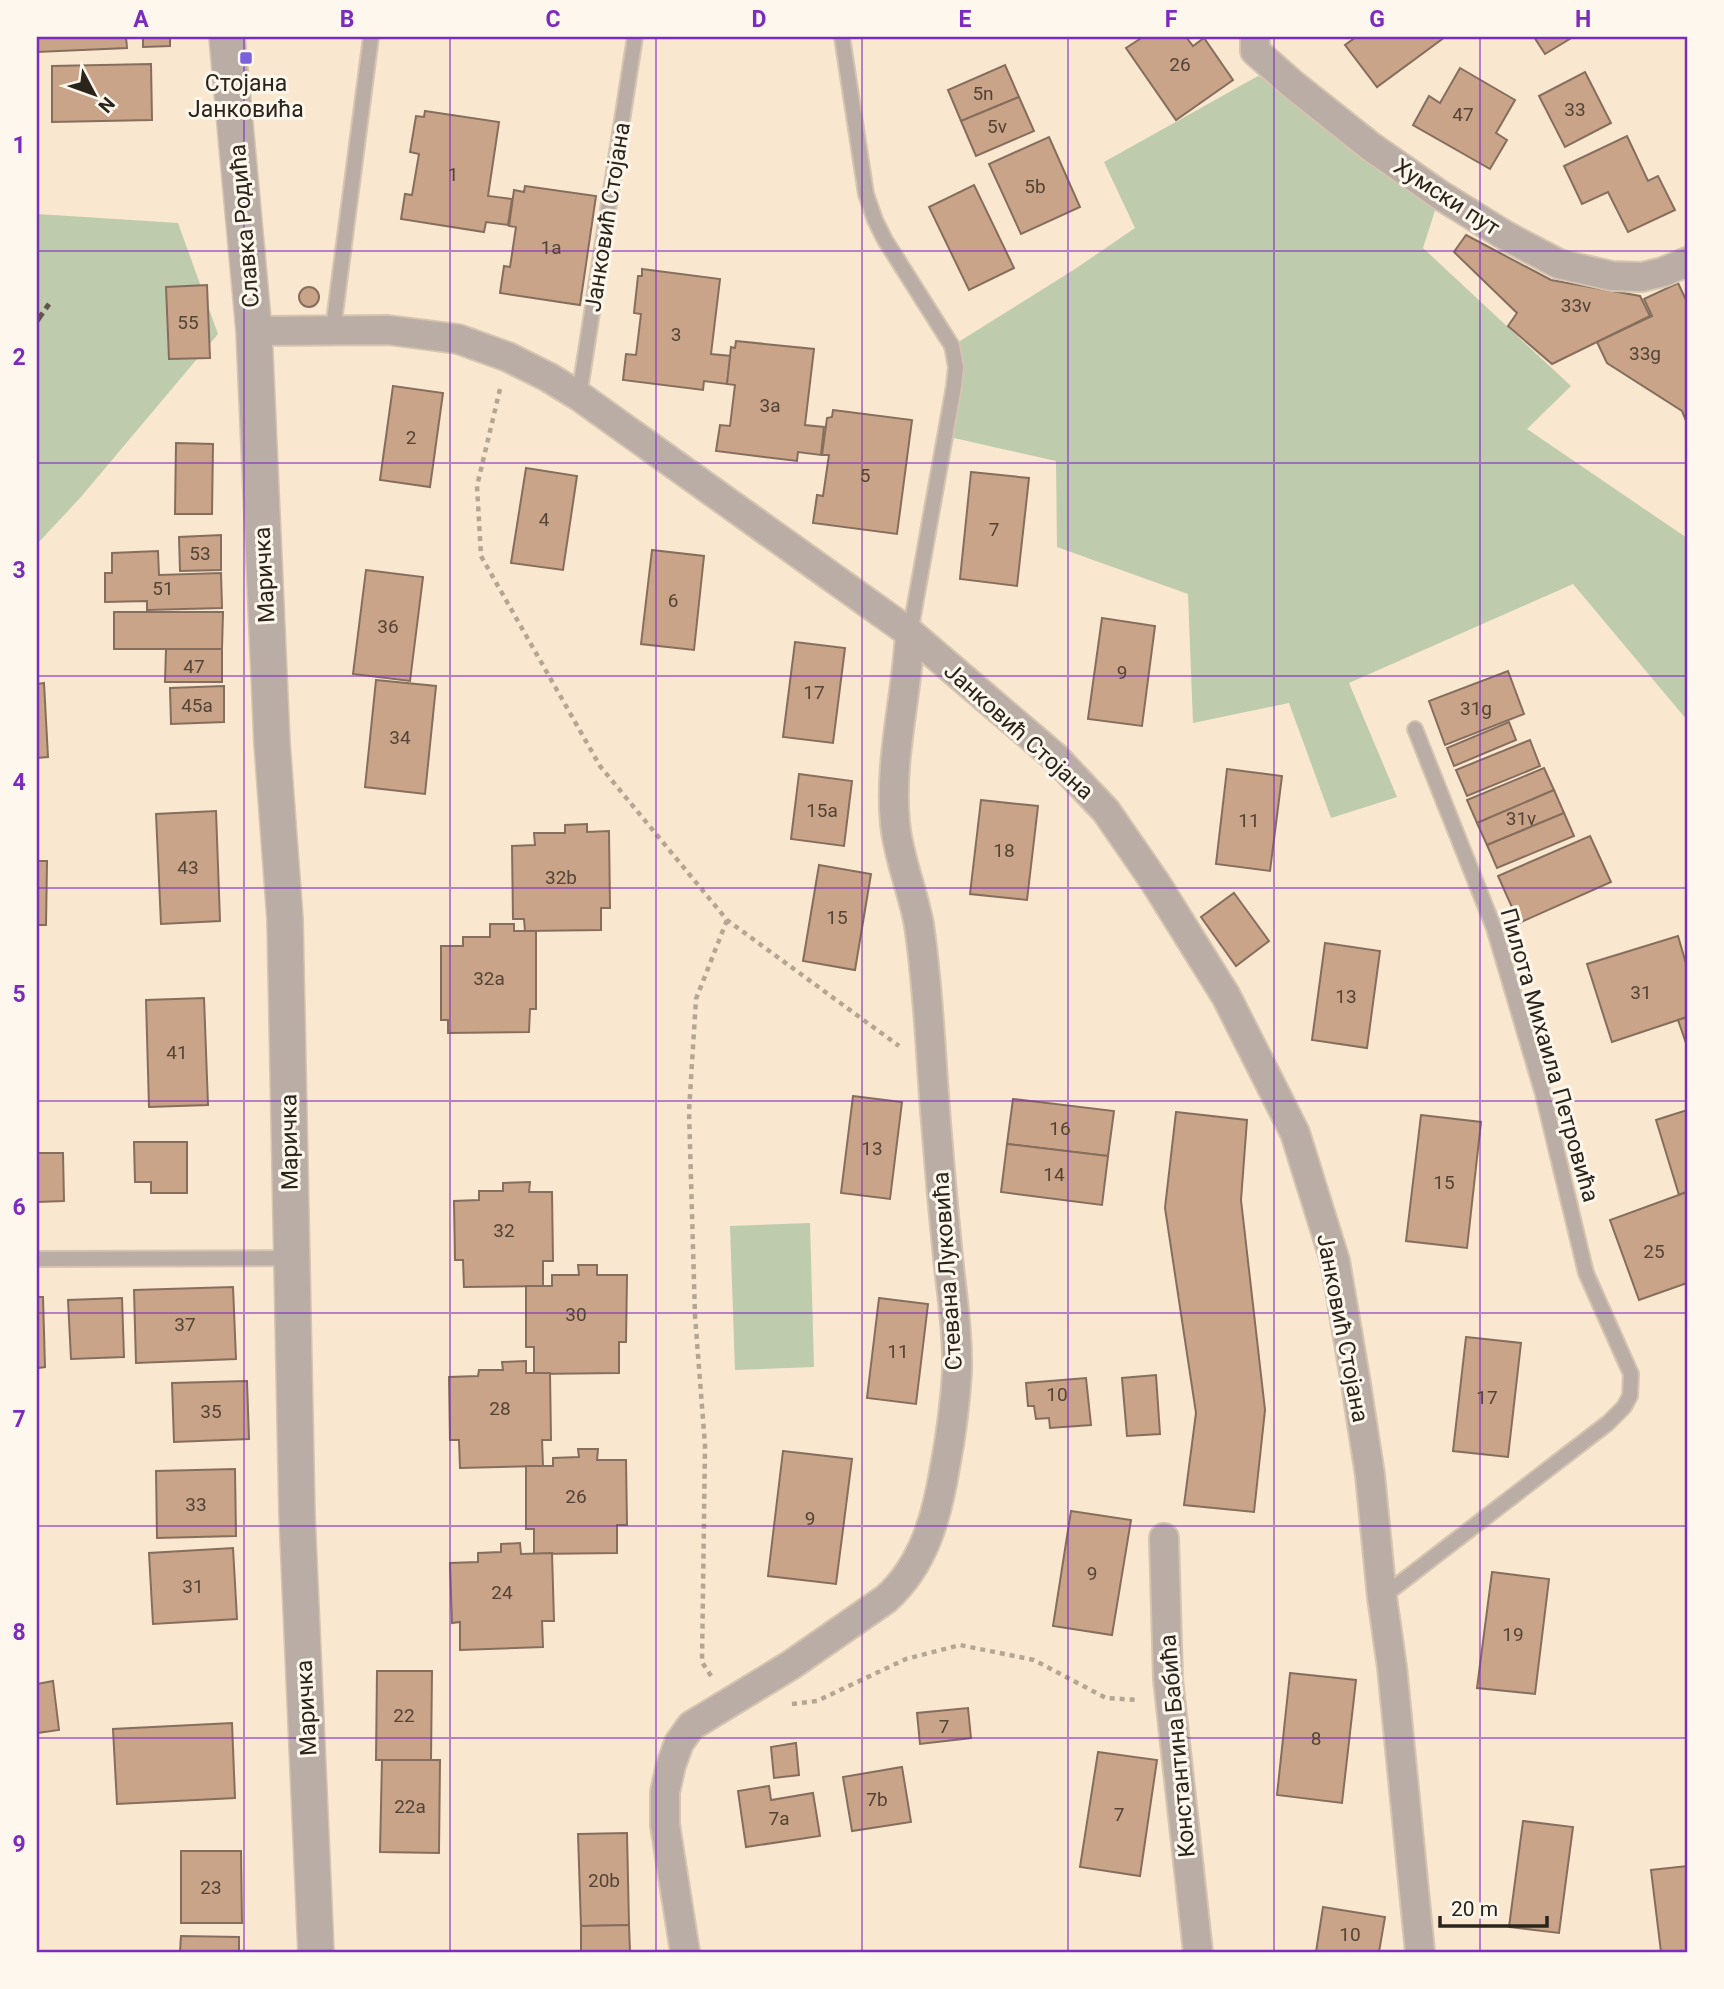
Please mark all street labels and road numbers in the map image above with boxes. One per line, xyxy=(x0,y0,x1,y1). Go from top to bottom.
street label: Јанковић Стојана xyxy=(579,120,636,314)
street label: Славка Родића xyxy=(224,143,265,309)
street label: Хумски пут xyxy=(1389,153,1505,242)
street label: Маричка xyxy=(248,526,280,624)
street label: Јанковић Стојана xyxy=(939,657,1099,805)
street label: Пилота Михаила Петровића xyxy=(1495,905,1604,1205)
street label: Маричка xyxy=(275,1094,304,1190)
street label: Стевана Луковића xyxy=(927,1171,968,1371)
street label: Јанковић Стојана xyxy=(1311,1232,1374,1425)
street label: Константина Бабића xyxy=(1154,1633,1201,1859)
street label: Маричка xyxy=(290,1659,322,1757)

